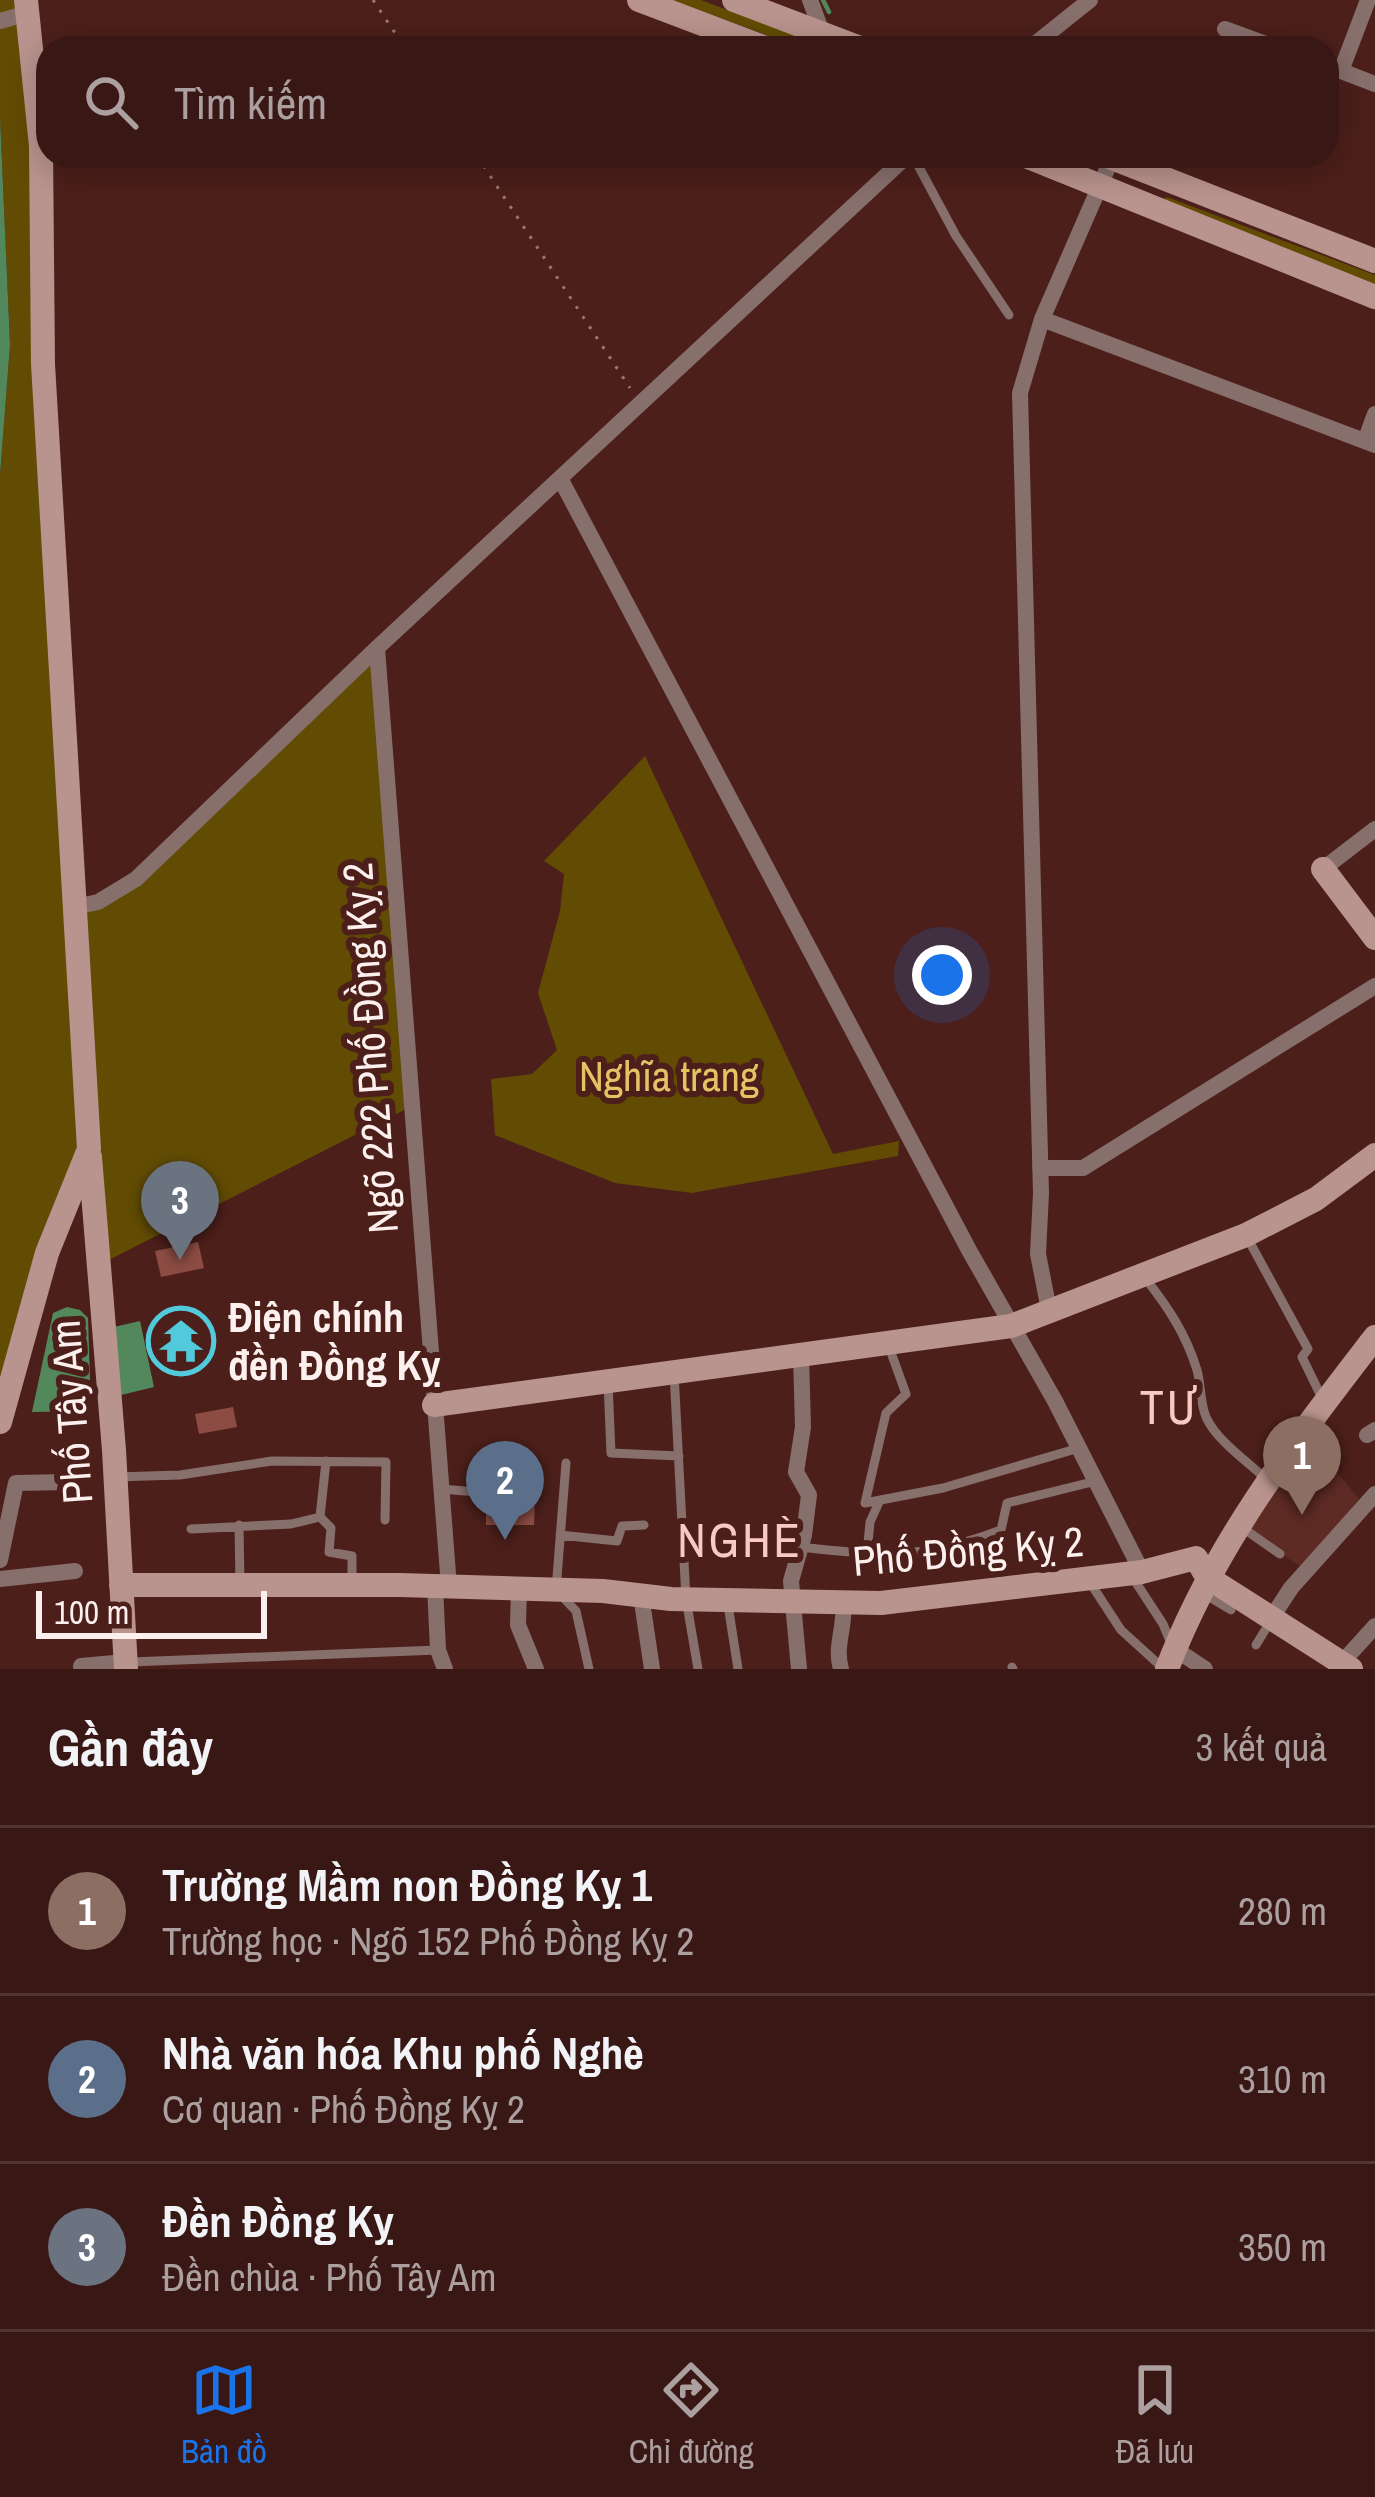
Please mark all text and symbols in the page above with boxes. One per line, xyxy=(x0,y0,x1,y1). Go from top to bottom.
search box xyxy=(36,36,1339,168)
icon: search xyxy=(78,69,144,135)
text: Tìm kiếm xyxy=(174,72,327,133)
street label: Ngõ 222 Phố Đồng Kỵ 2 xyxy=(329,861,411,1235)
your location xyxy=(912,945,972,1005)
park label: Nghĩa trang xyxy=(579,1048,759,1104)
pin: 3 xyxy=(141,1161,219,1260)
place label: Điện chính đền Đồng Kỵ xyxy=(228,1289,440,1393)
temple icon: Điện chính đền Đồng Kỵ xyxy=(146,1306,216,1376)
street label: Phố Tây Am xyxy=(37,1318,105,1506)
district label: TƯ xyxy=(1140,1374,1198,1439)
pin: 1 xyxy=(1263,1416,1341,1515)
pin: 2 xyxy=(466,1441,544,1540)
district label: NGHÈ xyxy=(677,1507,803,1572)
street label: Phố Đồng Kỵ 2 xyxy=(850,1513,1086,1589)
scale bar xyxy=(36,1585,267,1638)
text: 100 m xyxy=(54,1590,129,1634)
text: Gần đây xyxy=(48,1713,213,1782)
text: 3 kết quả xyxy=(1195,1721,1327,1773)
text: Trường Mầm non Đồng Kỵ 1 xyxy=(162,1854,652,1915)
text: 1 xyxy=(78,1885,96,1937)
text: 280 m xyxy=(1238,1885,1327,1937)
text: Trường học · Ngõ 152 Phố Đồng Kỵ 2 xyxy=(162,1915,694,1967)
text: Nhà văn hóa Khu phố Nghè xyxy=(162,2022,644,2083)
text: 2 xyxy=(78,2053,96,2105)
text: 310 m xyxy=(1238,2053,1327,2105)
text: Cơ quan · Phố Đồng Kỵ 2 xyxy=(162,2083,525,2135)
text: Đền Đồng Kỵ xyxy=(162,2190,394,2251)
text: 3 xyxy=(78,2221,96,2273)
text: 350 m xyxy=(1238,2221,1327,2273)
text: Đền chùa · Phố Tây Am xyxy=(162,2251,496,2303)
tab: Bản đồ xyxy=(181,2357,267,2473)
tab: Chỉ đường xyxy=(629,2357,754,2473)
tab: Đã lưu xyxy=(1116,2357,1194,2473)

